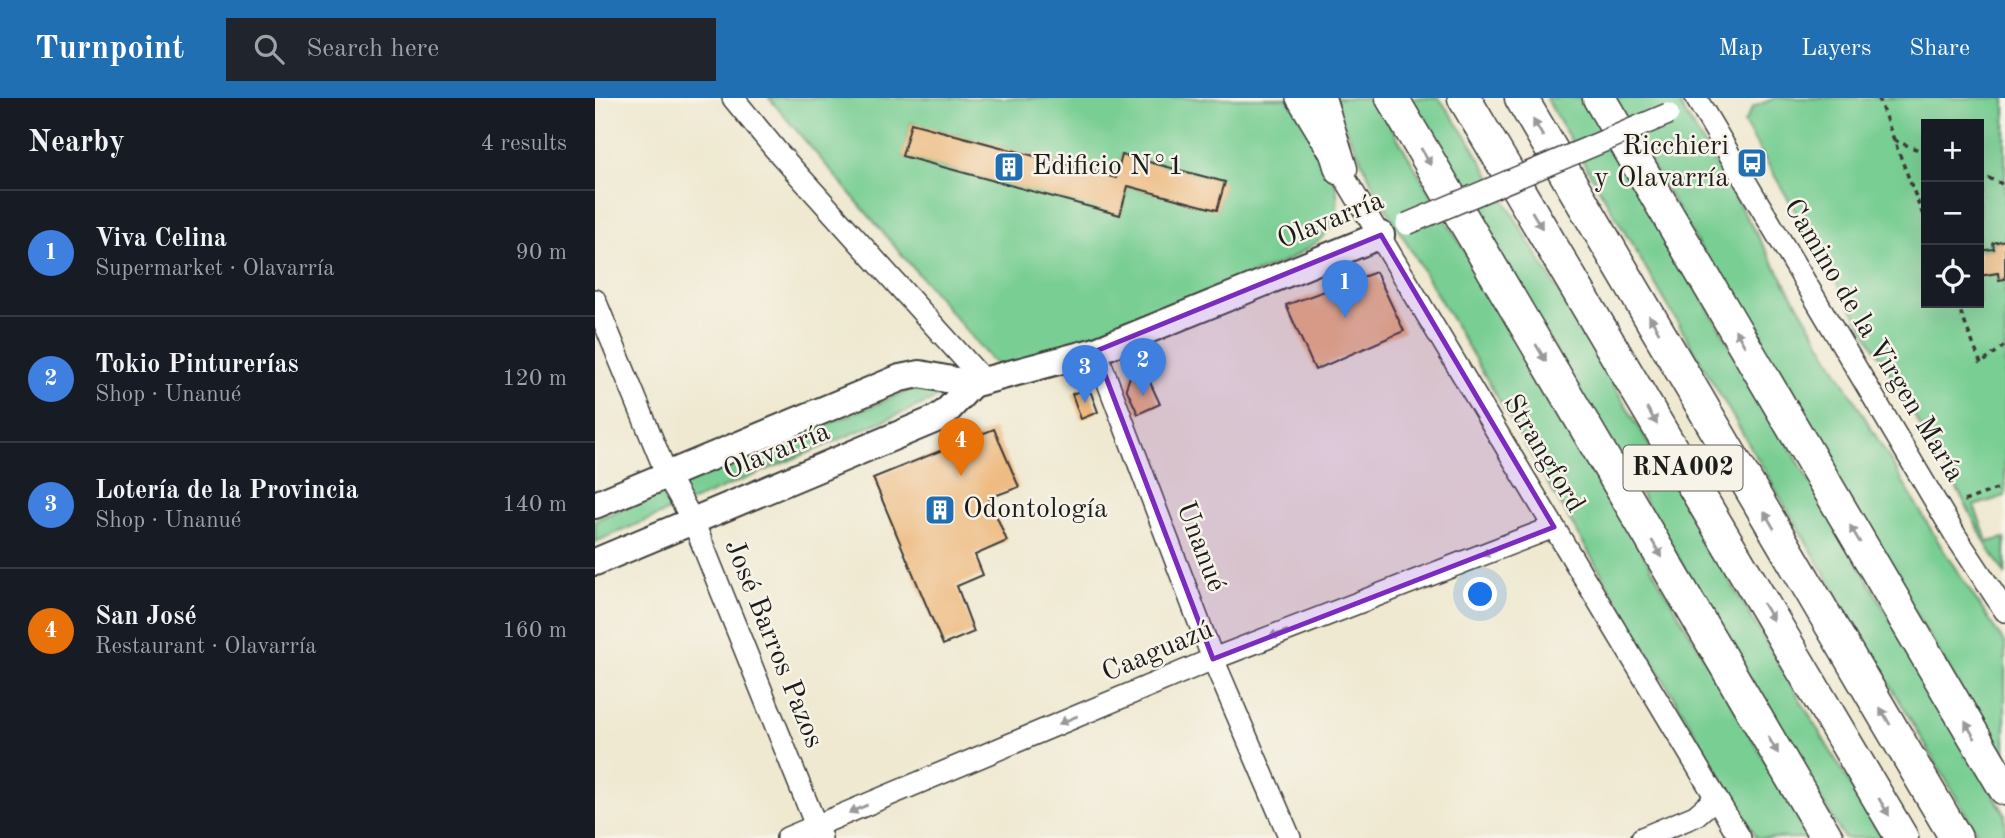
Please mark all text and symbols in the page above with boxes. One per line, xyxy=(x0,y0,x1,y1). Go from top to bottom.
search box xyxy=(226,18,716,81)
icon: search xyxy=(250,30,288,68)
text: Turnpoint xyxy=(35,33,184,66)
text: Search here xyxy=(306,36,439,62)
text: Map xyxy=(1719,37,1763,61)
text: Layers xyxy=(1801,37,1871,61)
text: Share xyxy=(1909,37,1970,61)
one-way arrow xyxy=(1532,118,1545,137)
map controls xyxy=(1921,119,1984,308)
button: + xyxy=(1921,119,1984,182)
text: Nearby xyxy=(28,128,125,158)
text: 4 results xyxy=(481,132,567,155)
place label: Ricchieri y Olavarría xyxy=(1594,133,1729,193)
bus stop icon: Ricchieri y Olavarría xyxy=(1735,146,1769,180)
one-way arrow xyxy=(1419,148,1432,167)
building icon: Edificio N°1 xyxy=(992,150,1026,184)
place label: Edificio N°1 xyxy=(1032,153,1184,181)
button: − xyxy=(1921,182,1984,245)
street label: Olavarría xyxy=(1274,187,1388,255)
street label: Camino de la Virgen María xyxy=(1777,195,1969,487)
one-way arrow xyxy=(1530,210,1542,230)
text: Viva Celina xyxy=(95,226,227,252)
text: 1 xyxy=(44,241,58,264)
text: 90 m xyxy=(516,241,567,264)
button: locate xyxy=(1921,245,1984,308)
text: Supermarket · Olavarría xyxy=(95,257,335,280)
pin: 1 xyxy=(1322,260,1368,318)
one-way arrow xyxy=(1648,314,1660,333)
one-way arrow xyxy=(1734,328,1746,347)
pin: 2 xyxy=(1120,338,1166,396)
one-way arrow xyxy=(1535,344,1547,363)
pin: 3 xyxy=(1062,345,1108,403)
text: Tokio Pinturerías xyxy=(95,352,299,378)
text: 2 xyxy=(44,367,58,390)
text: 120 m xyxy=(502,367,567,390)
text: Shop · Unanué xyxy=(95,383,241,406)
street label: Strangford xyxy=(1497,390,1589,518)
one-way arrow xyxy=(1646,406,1659,425)
street label: Olavarría xyxy=(720,418,834,486)
pin: 4 xyxy=(938,418,984,476)
road number: RNA002 xyxy=(1623,446,1743,490)
text: Lotería de la Provincia xyxy=(95,478,359,504)
text: 3 xyxy=(44,493,58,516)
text: 140 m xyxy=(502,493,567,516)
building icon: Odontología xyxy=(923,493,957,527)
place label: Odontología xyxy=(963,496,1108,524)
street label: Unanué xyxy=(1170,498,1230,596)
text: Shop · Unanué xyxy=(95,509,241,532)
one-way arrow xyxy=(1763,510,1775,529)
one-way arrow xyxy=(1849,524,1861,544)
street label: José Barros Pazos xyxy=(718,536,828,752)
one-way arrow xyxy=(1651,540,1663,559)
one-way arrow xyxy=(1480,546,1501,557)
your location xyxy=(1463,577,1497,611)
one-way arrow xyxy=(1762,602,1775,621)
text: San José xyxy=(95,604,197,630)
street label: Caaguazú xyxy=(1098,616,1218,688)
text: 4 xyxy=(44,619,58,642)
text: 160 m xyxy=(502,619,567,642)
one-way arrow xyxy=(1268,629,1289,640)
text: Restaurant · Olavarría xyxy=(95,635,317,658)
one-way arrow xyxy=(1878,706,1891,725)
one-way arrow xyxy=(1057,715,1078,726)
one-way arrow xyxy=(1964,721,1977,740)
one-way arrow xyxy=(1766,736,1779,755)
one-way arrow xyxy=(1878,798,1890,817)
one-way arrow xyxy=(847,803,868,814)

